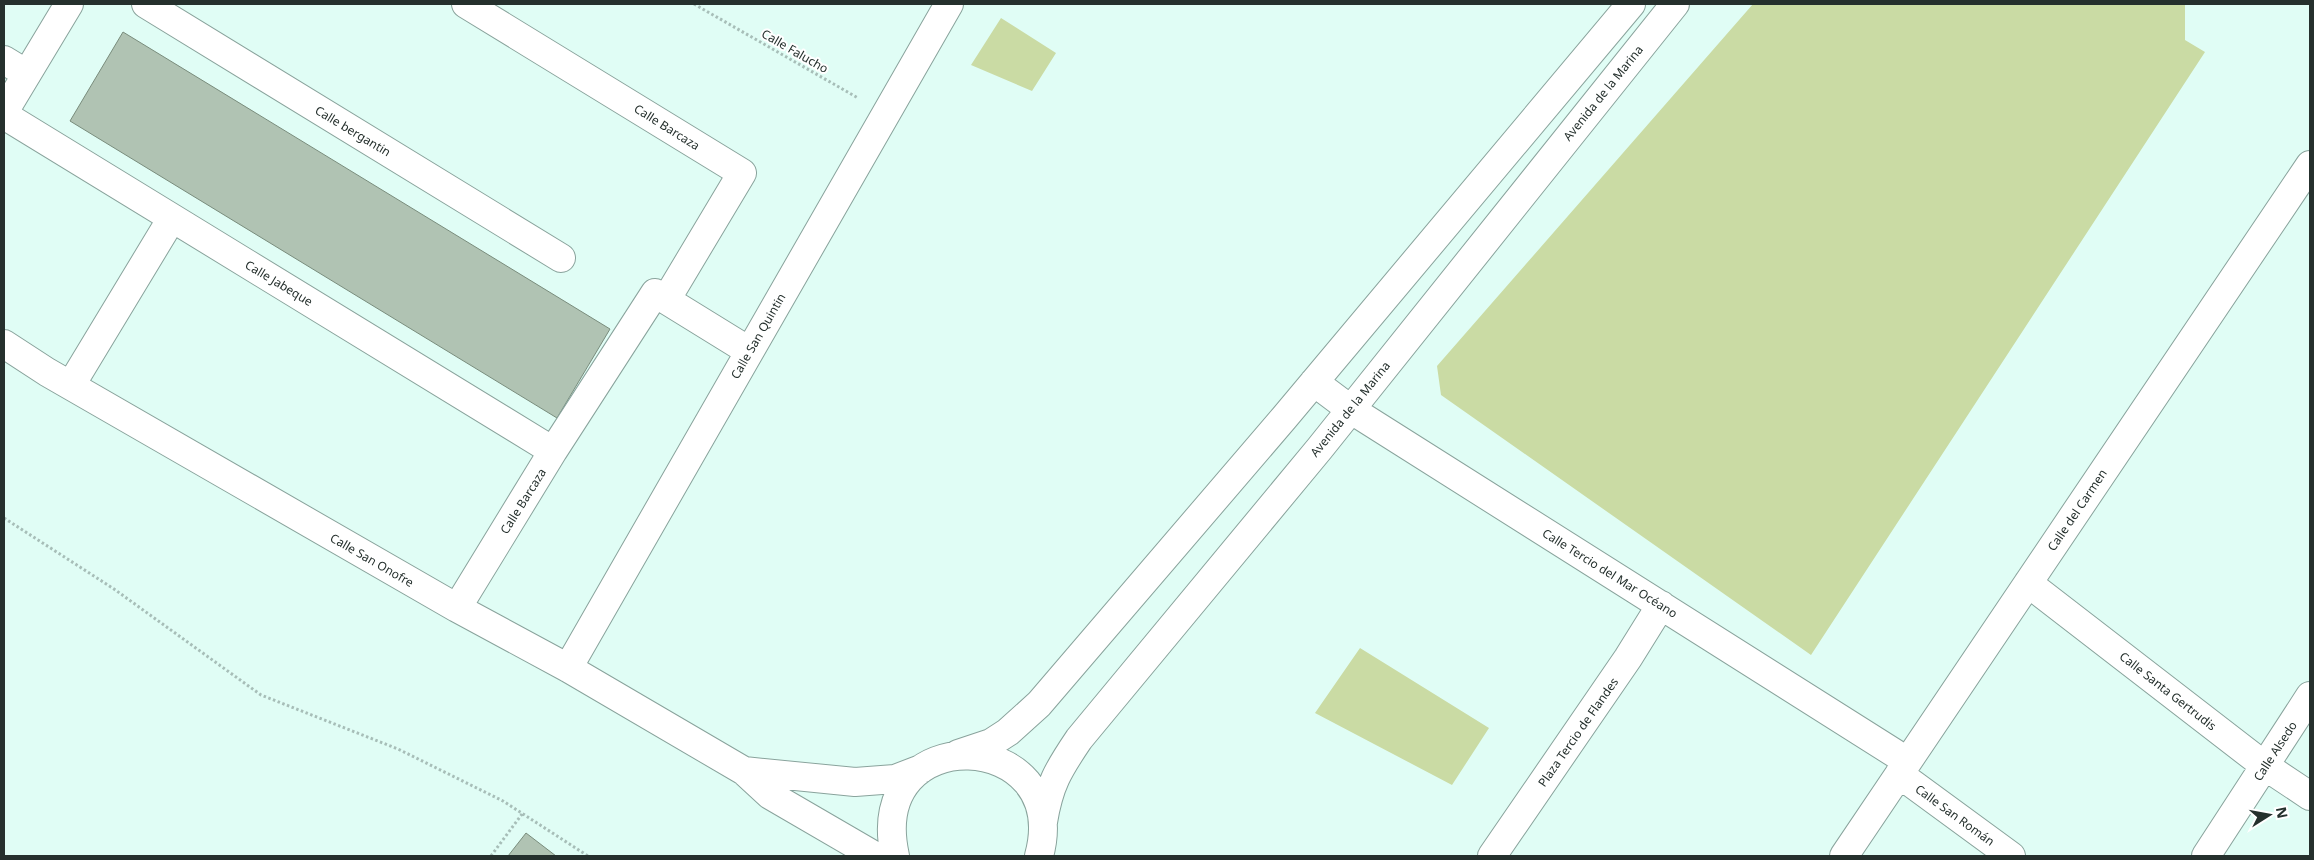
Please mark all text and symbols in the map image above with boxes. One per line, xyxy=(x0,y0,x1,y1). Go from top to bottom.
street label: Calle Falucho xyxy=(759,25,831,77)
street label: Avenida de la Marina xyxy=(1559,42,1647,144)
street label: Calle Barcaza xyxy=(631,100,703,154)
street label: Calle bergantin xyxy=(312,102,394,160)
street label: Calle Jabeque xyxy=(242,256,316,310)
street label: Calle San Quintin xyxy=(727,290,789,382)
street label: Avenida de la Marina xyxy=(1306,358,1394,460)
street label: Calle Barcaza xyxy=(496,465,550,537)
street label: Calle del Carmen xyxy=(2043,466,2111,554)
street label: Calle Tercio del Mar Océano xyxy=(1539,524,1681,622)
street label: Calle San Onofre xyxy=(327,529,417,591)
street label: Calle Santa Gertrudis xyxy=(2116,648,2220,734)
street label: Plaza Tercio de Flandes xyxy=(1534,674,1622,790)
street label: Calle Alsedo xyxy=(2249,718,2301,784)
street label: Calle San Román xyxy=(1912,780,1998,850)
north arrow xyxy=(2244,790,2294,840)
text: N xyxy=(2272,805,2293,820)

